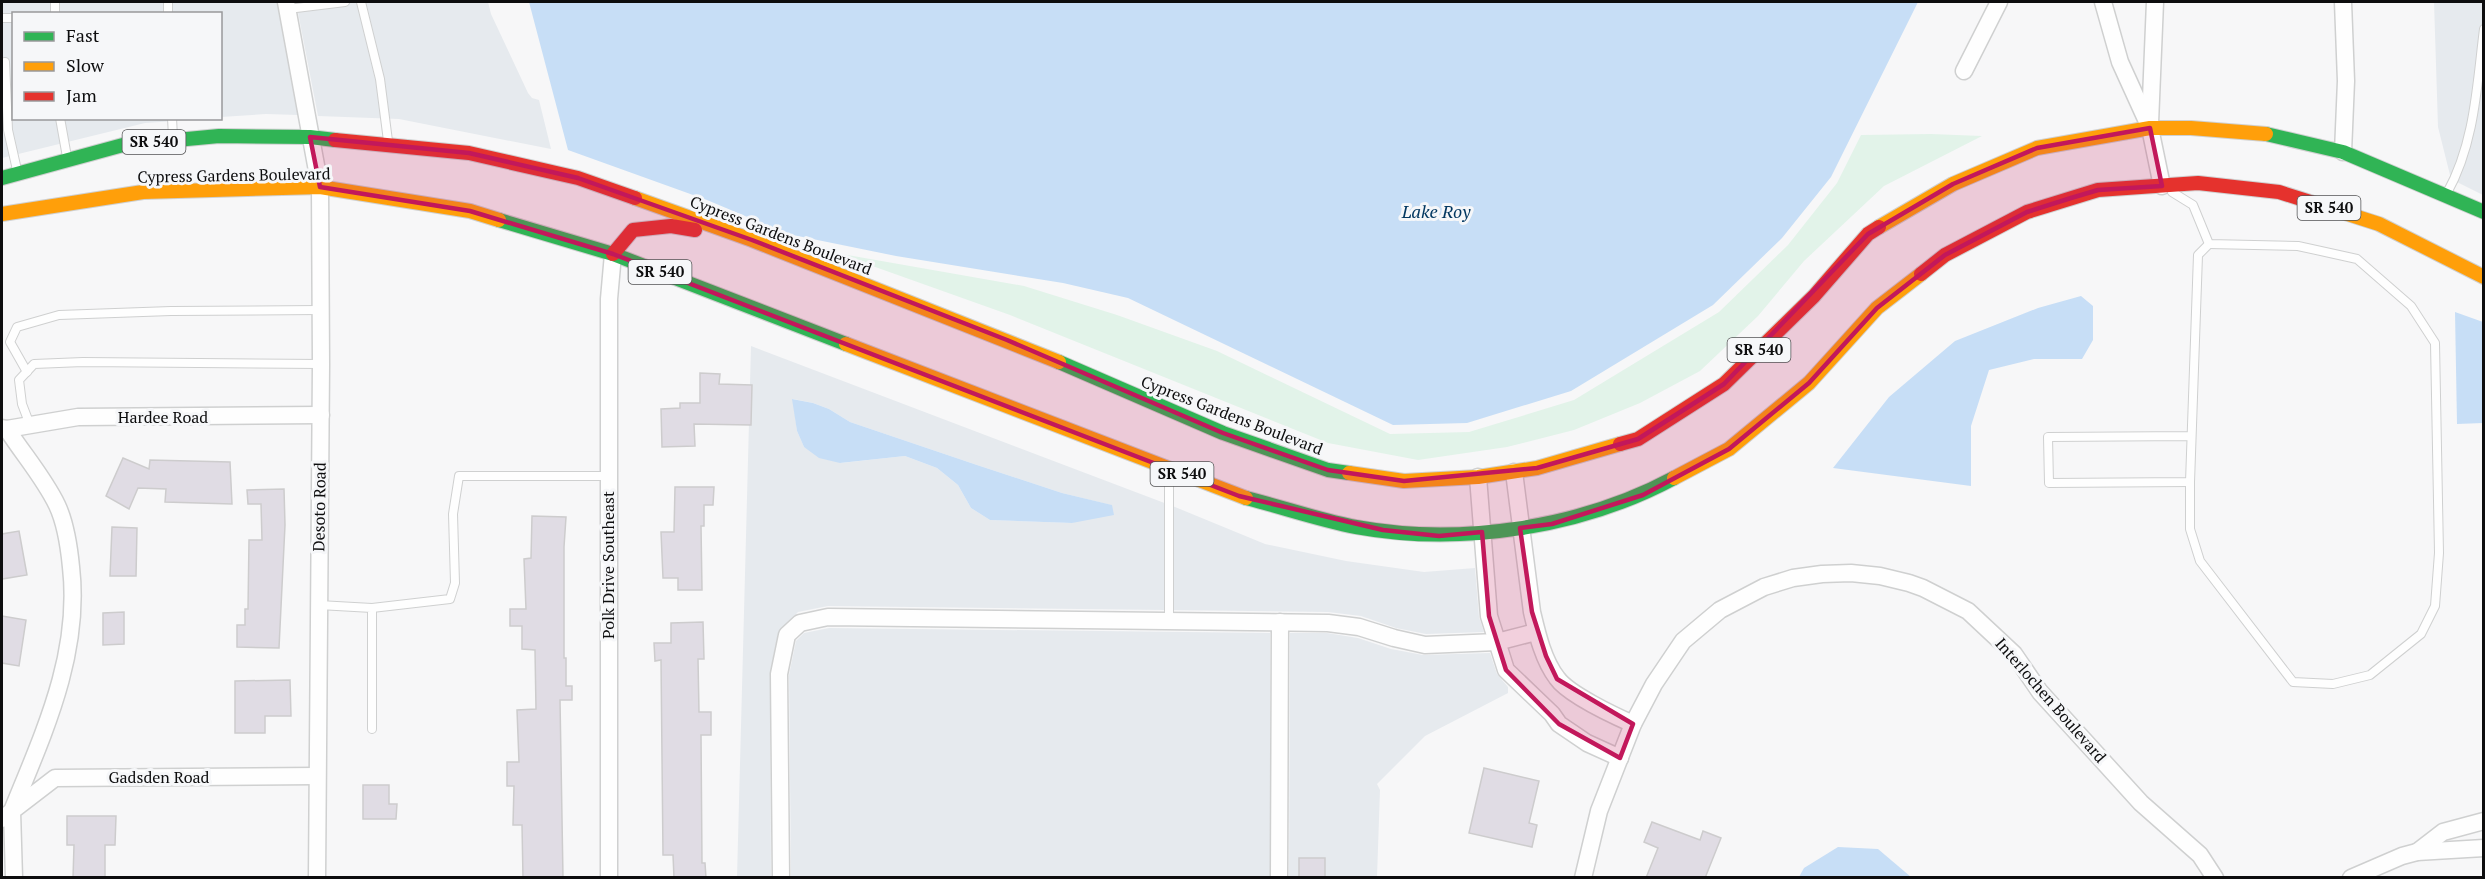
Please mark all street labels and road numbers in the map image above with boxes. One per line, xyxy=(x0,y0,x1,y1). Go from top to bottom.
road number: SR 540 xyxy=(122,130,186,154)
street label: Cypress Gardens Boulevard xyxy=(137,162,331,188)
street label: Cypress Gardens Boulevard xyxy=(687,190,875,280)
road number: SR 540 xyxy=(2298,196,2360,220)
road number: SR 540 xyxy=(628,260,692,284)
road number: SR 540 xyxy=(1728,338,1790,362)
street label: Cypress Gardens Boulevard xyxy=(1138,370,1326,460)
street label: Hardee Road xyxy=(118,406,208,428)
street label: Desoto Road xyxy=(307,462,331,552)
road number: SR 540 xyxy=(1150,462,1214,486)
street label: Polk Drive Southeast xyxy=(597,491,619,639)
street label: Interlochen Boulevard xyxy=(1991,633,2111,767)
street label: Gadsden Road xyxy=(109,766,210,788)

